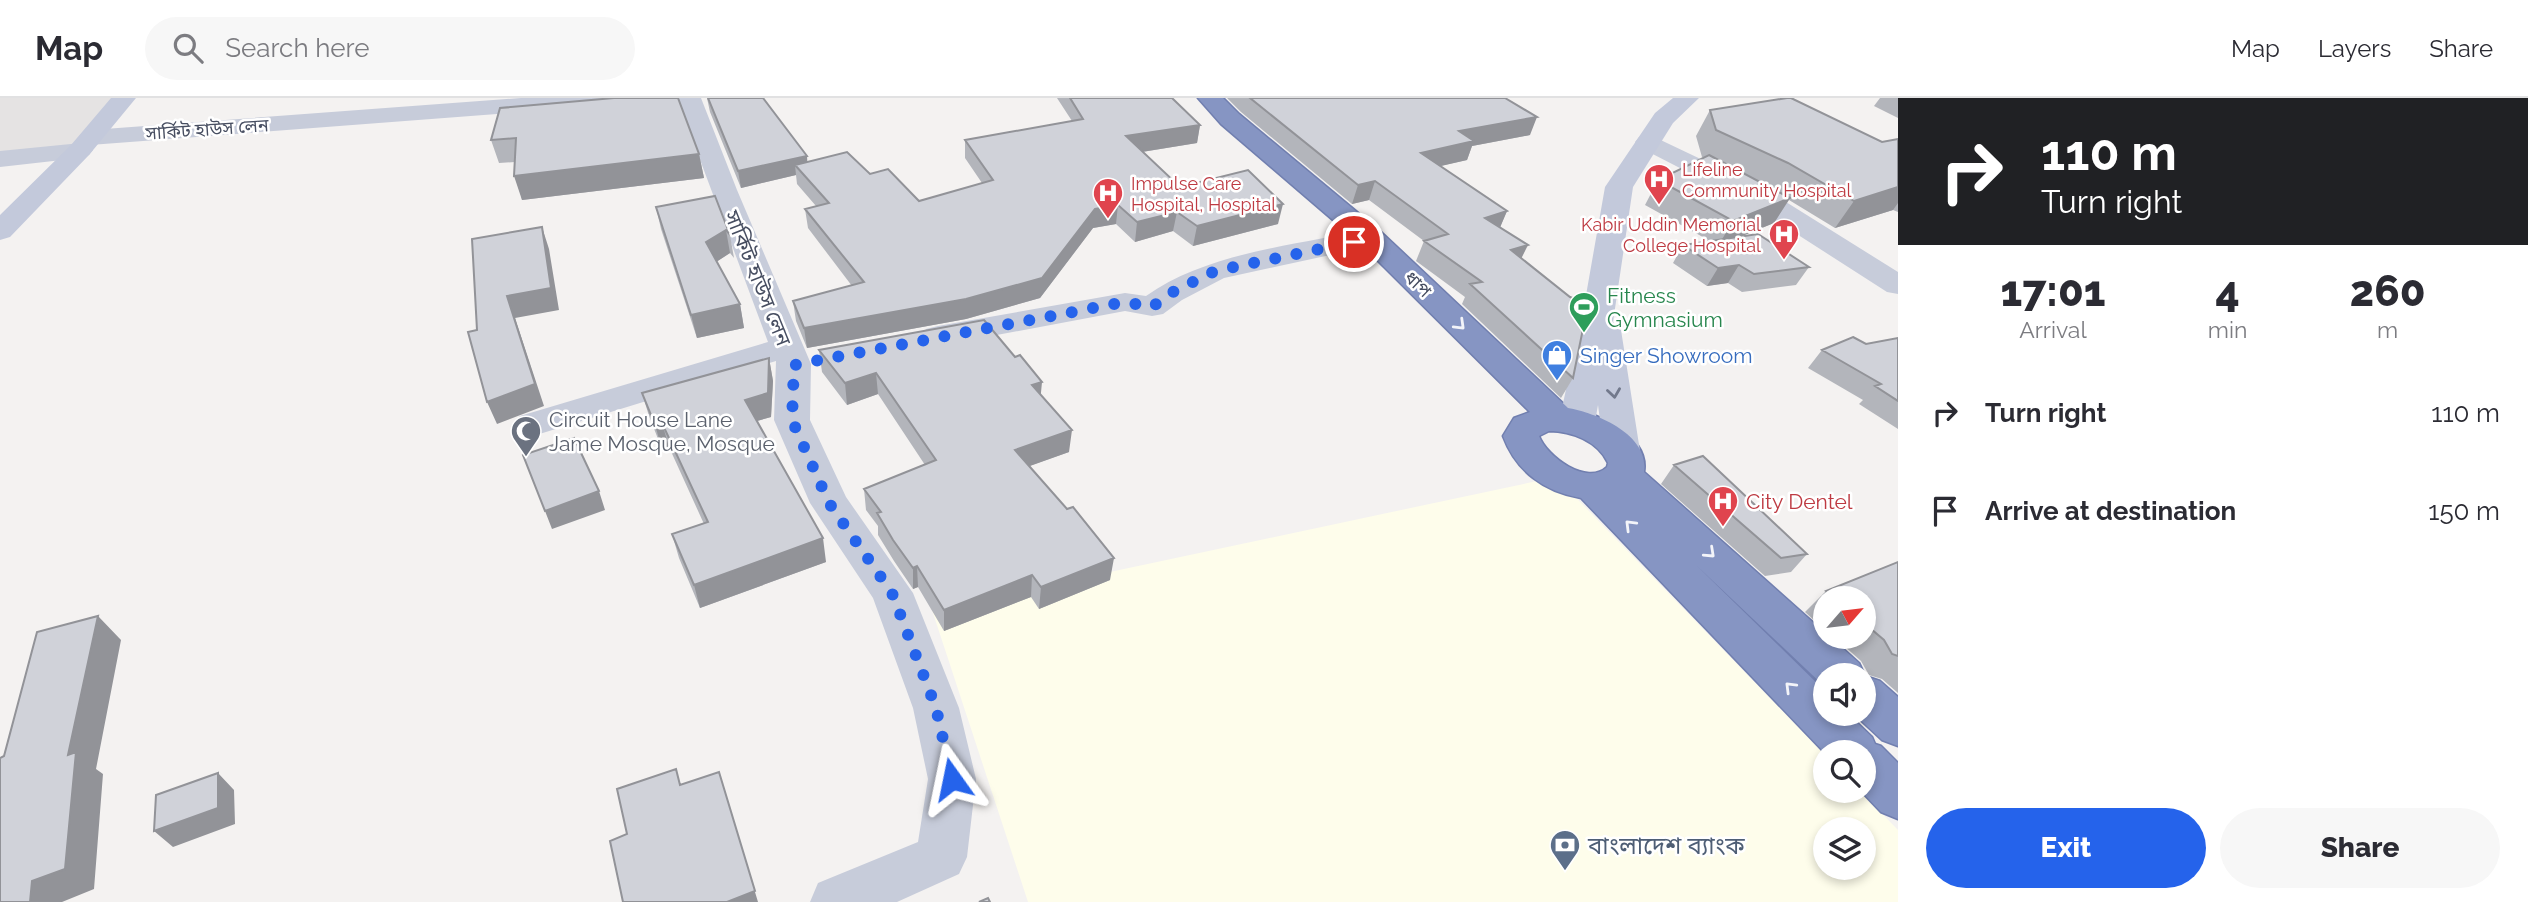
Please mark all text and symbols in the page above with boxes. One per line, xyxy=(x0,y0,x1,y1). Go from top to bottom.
search box xyxy=(145,17,635,80)
text: Map xyxy=(35,29,103,68)
icon: search xyxy=(169,29,207,67)
text: Search here xyxy=(225,33,370,63)
text: Map xyxy=(2231,34,2280,63)
text: Layers xyxy=(2318,34,2391,63)
text: Share xyxy=(2429,34,2493,63)
street label: সার্কিট হাউস লেন xyxy=(144,114,270,144)
text: 110 m xyxy=(2041,124,2177,181)
icon: right xyxy=(1926,126,2017,217)
place label: Lifeline Community Hospital xyxy=(1682,159,1852,201)
hospital icon: Lifeline Community Hospital xyxy=(1642,162,1676,206)
place label: Impulse Care Hospital, Hospital xyxy=(1131,173,1276,215)
hospital icon: Impulse Care Hospital, Hospital xyxy=(1091,176,1125,220)
text: Turn right xyxy=(2041,183,2182,220)
street label: সার্কিট হাউস লেন xyxy=(719,206,797,350)
pin xyxy=(1324,212,1384,272)
place label: Kabir Uddin Memorial College Hospital xyxy=(1581,214,1761,256)
hospital icon: Kabir Uddin Memorial College Hospital xyxy=(1767,217,1801,261)
icon: arrive xyxy=(1335,223,1373,261)
street label: ধাপ xyxy=(1400,267,1436,302)
text: 17:01 xyxy=(2000,267,2105,316)
text: 4 xyxy=(2216,267,2240,316)
text: 260 xyxy=(2350,267,2426,316)
place label: Fitness Gymnasium xyxy=(1607,283,1723,332)
sports icon: Fitness Gymnasium xyxy=(1567,290,1601,334)
one-way arrow xyxy=(1452,316,1465,329)
text: Arrival xyxy=(2019,316,2087,343)
text: min xyxy=(2208,316,2247,343)
text: m xyxy=(2377,316,2398,343)
shop icon: Singer Showroom xyxy=(1540,338,1574,382)
place label: Singer Showroom xyxy=(1580,343,1753,368)
one-way arrow xyxy=(1606,387,1621,398)
icon: right xyxy=(1926,394,1964,432)
text: Turn right xyxy=(1985,398,2106,428)
text: 110 m xyxy=(2431,398,2500,428)
place label: Circuit House Lane Jame Mosque, Mosque xyxy=(549,407,775,456)
mosque icon: Circuit House Lane Jame Mosque, Mosque xyxy=(509,414,543,458)
hospital icon: City Dentel xyxy=(1706,484,1740,528)
place label: City Dentel xyxy=(1746,489,1853,514)
icon: arrive xyxy=(1926,492,1964,530)
text: Arrive at destination xyxy=(1985,496,2236,526)
text: 150 m xyxy=(2428,496,2500,526)
one-way arrow xyxy=(1626,520,1639,533)
one-way arrow xyxy=(1702,545,1715,558)
north arrow xyxy=(1813,586,1876,649)
map controls xyxy=(1813,586,1876,880)
button: sound xyxy=(1813,663,1876,726)
one-way arrow xyxy=(1785,682,1798,695)
button: search xyxy=(1813,740,1876,803)
position arrow xyxy=(915,742,989,816)
button: Exit xyxy=(1926,808,2206,888)
button: Share xyxy=(2220,808,2500,888)
button: layers xyxy=(1813,817,1876,880)
bank icon: বাংলাদেশ ব্যাংক xyxy=(1548,828,1582,872)
place label: বাংলাদেশ ব্যাংক xyxy=(1587,831,1745,860)

